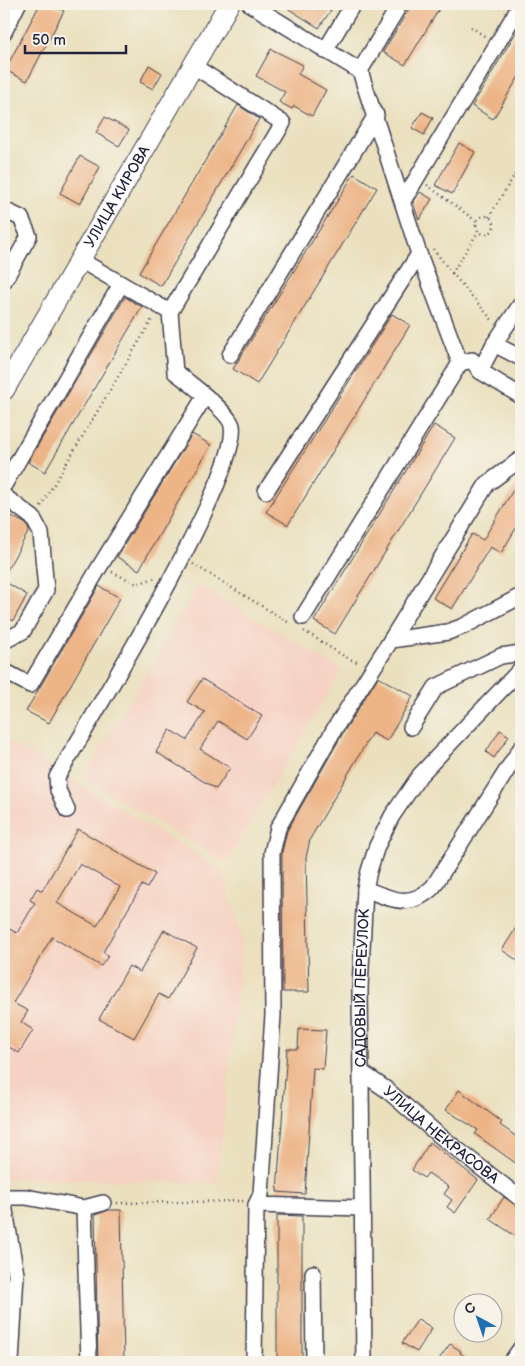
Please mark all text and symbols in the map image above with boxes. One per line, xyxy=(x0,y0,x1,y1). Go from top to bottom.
scale bar xyxy=(25,22,126,54)
text: 50 m xyxy=(32,31,66,50)
street label: УЛИЦА КИРОВА xyxy=(80,141,154,251)
street label: САДОВЫЙ ПЕРЕУЛОК xyxy=(350,908,374,1067)
street label: УЛИЦА НЕКРАСОВА xyxy=(380,1082,503,1188)
north arrow xyxy=(452,1294,502,1344)
text: С xyxy=(461,1299,479,1318)

